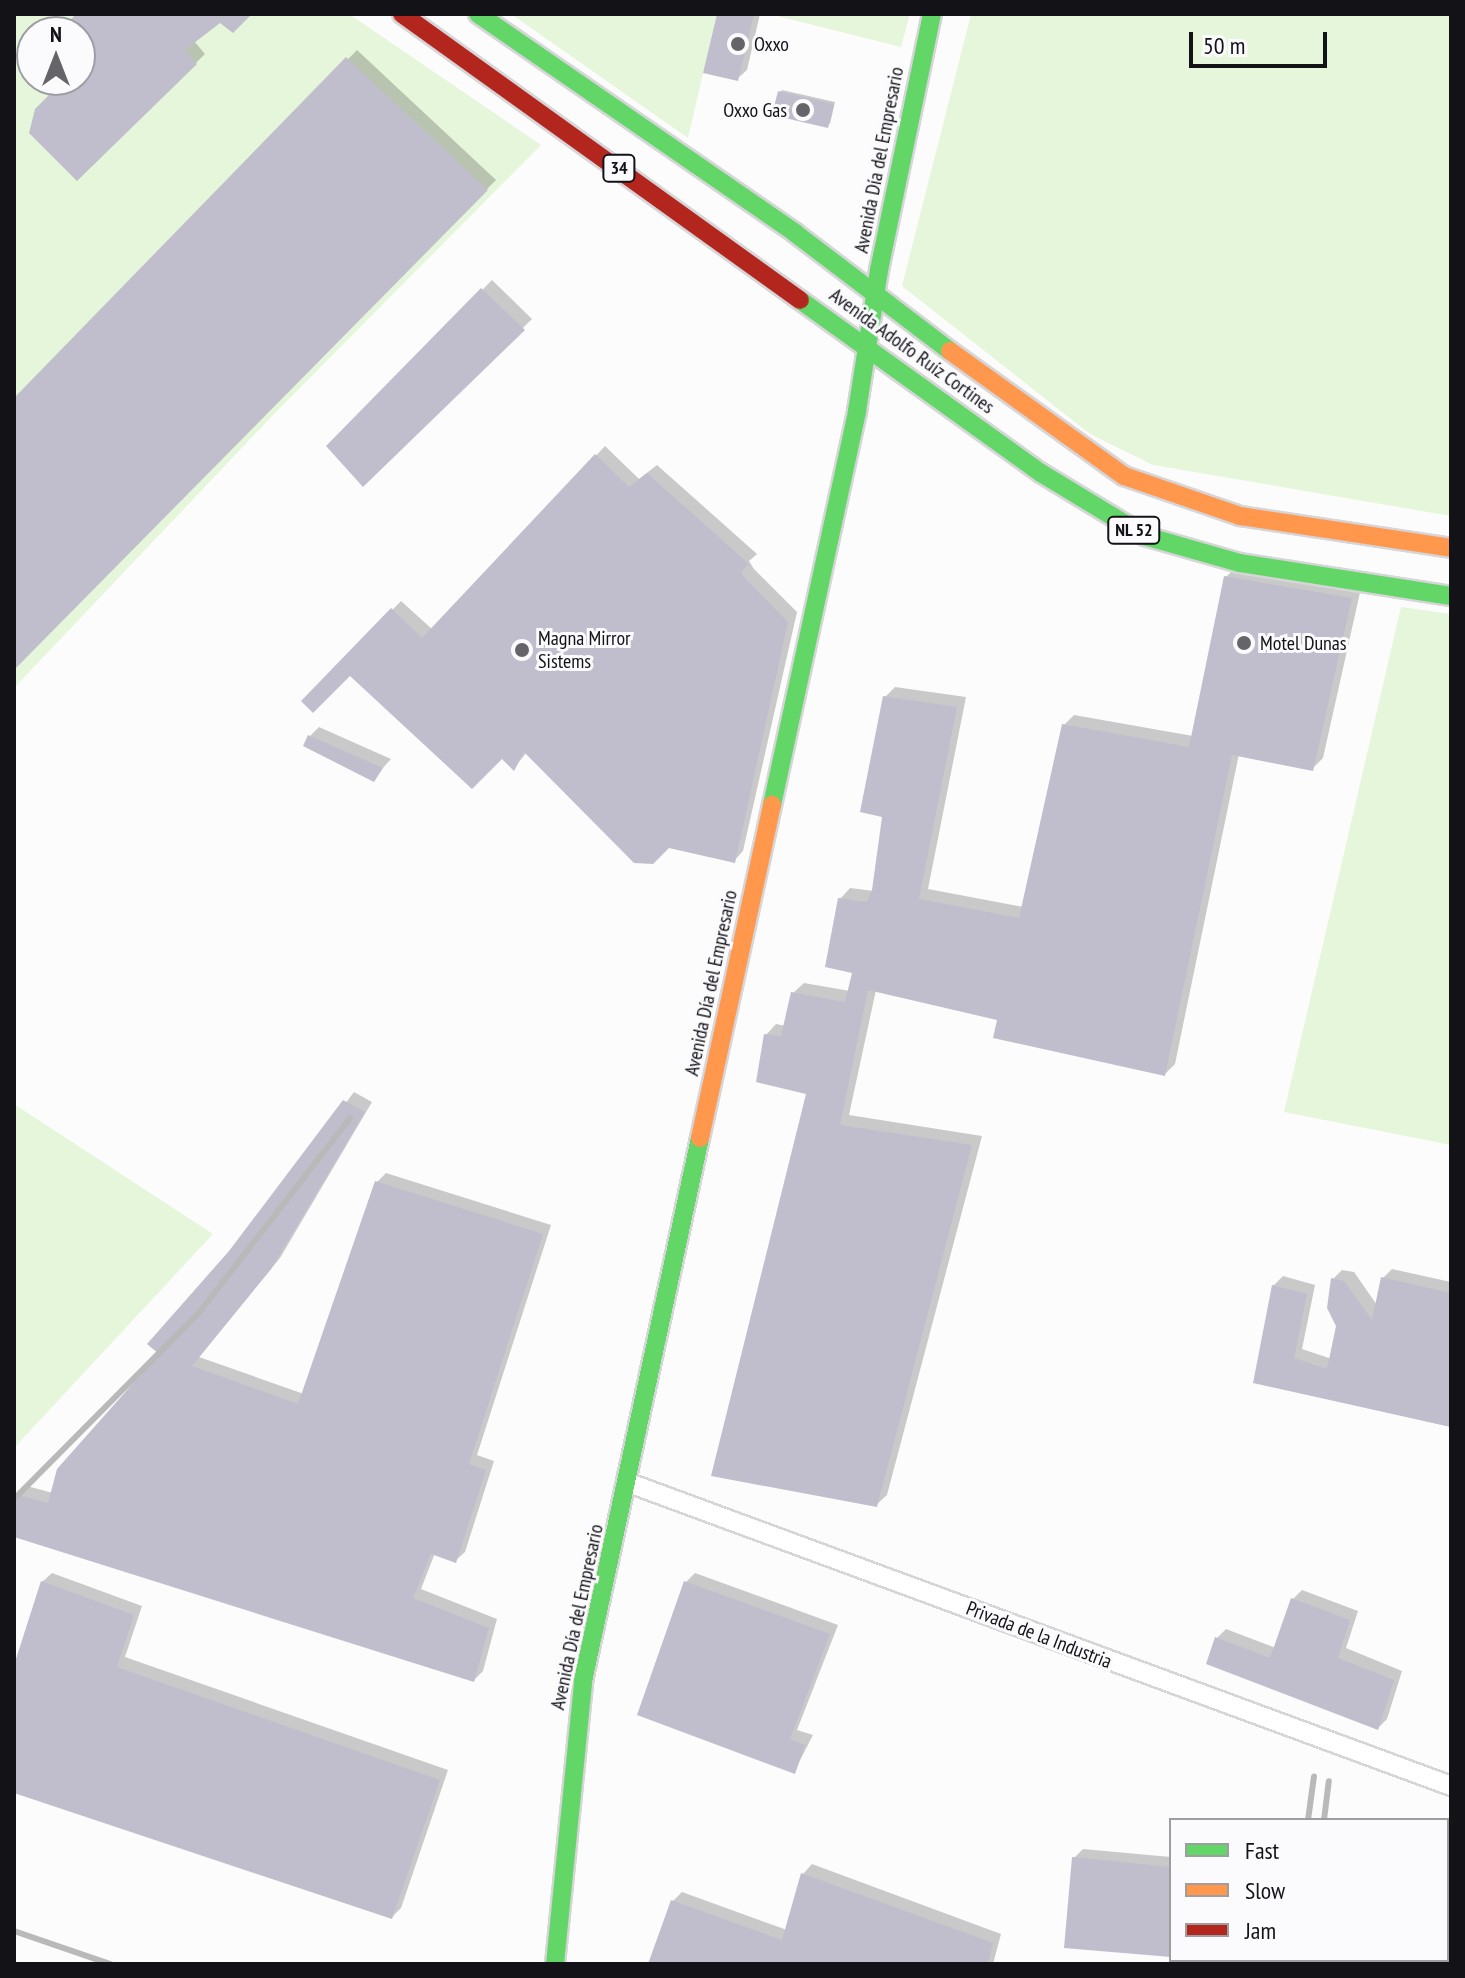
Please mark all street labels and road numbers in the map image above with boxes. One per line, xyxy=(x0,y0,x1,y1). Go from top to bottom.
street label: Avenida Día del Empresario xyxy=(849,65,909,255)
road number: 34 xyxy=(601,154,637,182)
street label: Avenida Adolfo Ruíz Cortines xyxy=(824,283,1000,419)
road number: NL 52 xyxy=(1106,516,1162,544)
street label: Avenida Día del Empresario xyxy=(680,888,742,1078)
street label: Avenida Día del Empresario xyxy=(546,1522,608,1712)
street label: Privada de la Industria xyxy=(963,1596,1115,1674)

